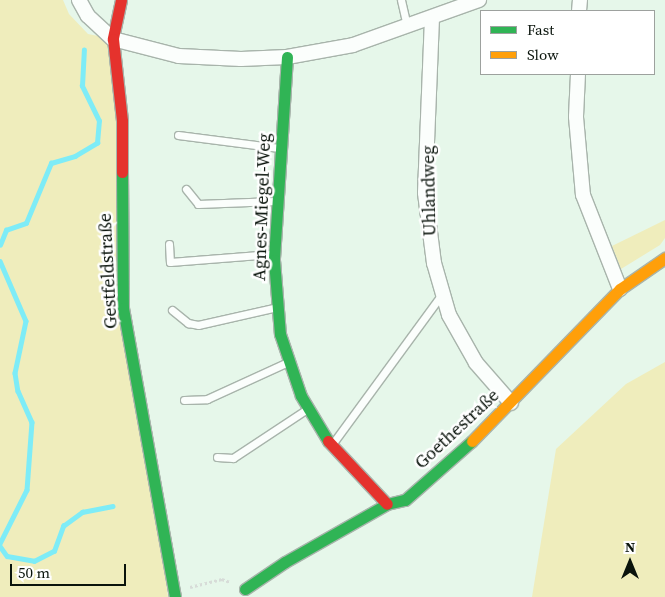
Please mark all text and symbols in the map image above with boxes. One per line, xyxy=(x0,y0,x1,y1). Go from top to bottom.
legend xyxy=(480,10,655,75)
text: Fast xyxy=(527,19,554,40)
text: Slow xyxy=(527,44,559,65)
street label: Agnes-Miegel-Weg xyxy=(249,133,275,281)
street label: Uhlandweg xyxy=(417,145,441,237)
street label: Gestfeldstraße xyxy=(94,213,122,329)
street label: Goethestraße xyxy=(410,385,504,473)
north arrow xyxy=(605,537,655,587)
text: N xyxy=(625,537,635,557)
scale bar xyxy=(12,554,129,586)
text: 50 m xyxy=(18,562,50,583)

